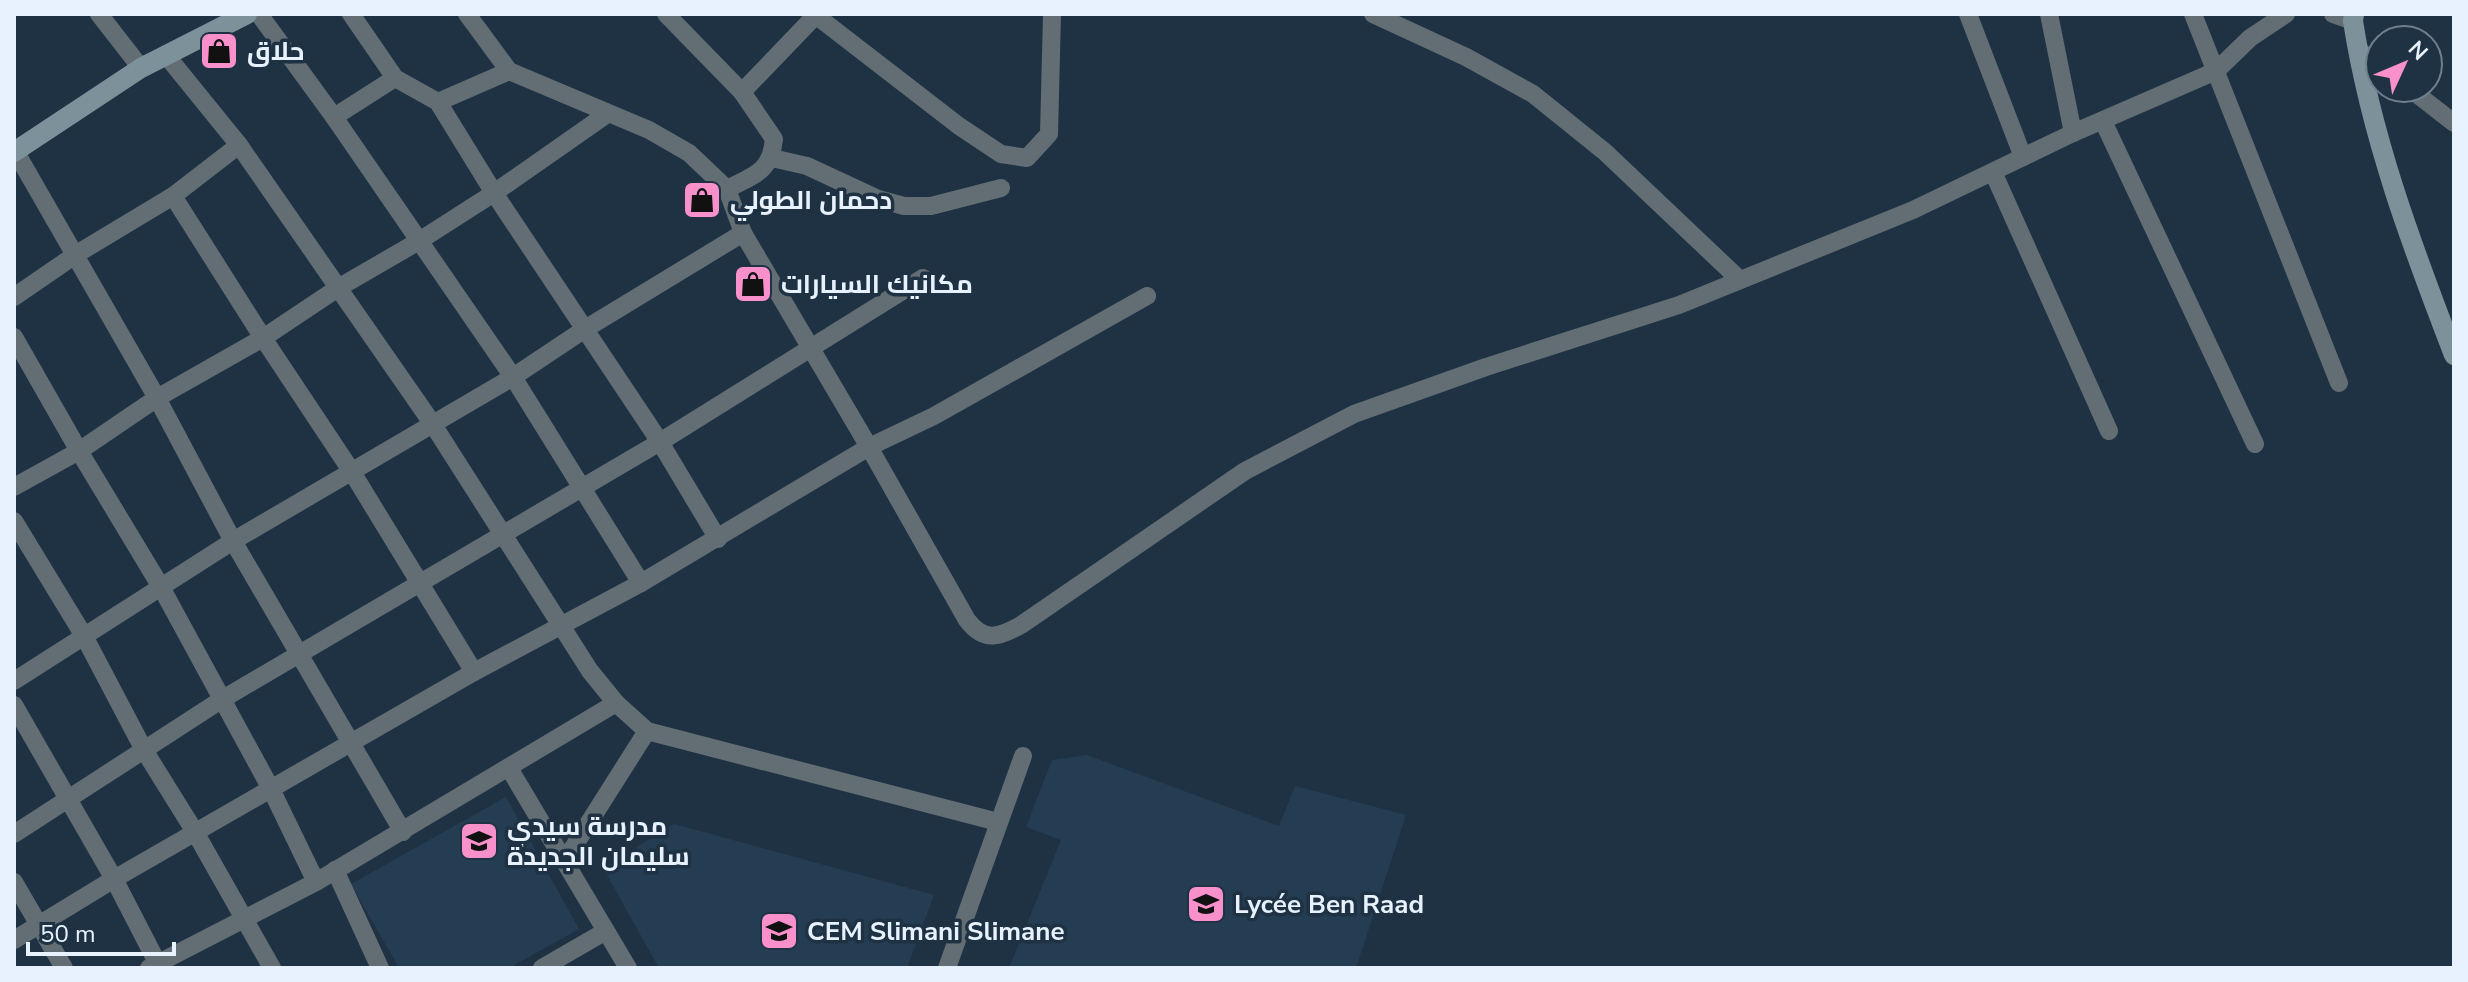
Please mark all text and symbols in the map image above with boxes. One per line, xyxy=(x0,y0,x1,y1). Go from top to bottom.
north arrow xyxy=(2364,24,2444,104)
shop icon: حلاق xyxy=(198,30,240,72)
place label: حلاق xyxy=(247,34,305,69)
text: N xyxy=(2401,34,2434,67)
shop icon: دحمان الطولي xyxy=(681,179,723,221)
place label: دحمان الطولي xyxy=(730,183,892,221)
shop icon: مكانيك السيارات xyxy=(732,263,774,305)
place label: مكانيك السيارات xyxy=(781,267,973,302)
place label: مدرسة سيدي سليمان الجديدة xyxy=(507,809,690,874)
school or university icon: مدرسة سيدي سليمان الجديدة xyxy=(458,820,500,862)
school or university icon: Lycée Ben Raad xyxy=(1185,883,1227,925)
place label: Lycée Ben Raad xyxy=(1234,887,1424,922)
scale bar xyxy=(28,906,174,956)
school or university icon: CEM Slimani Slimane xyxy=(758,910,800,952)
place label: CEM Slimani Slimane xyxy=(807,914,1065,949)
text: 50 m xyxy=(40,918,96,950)

